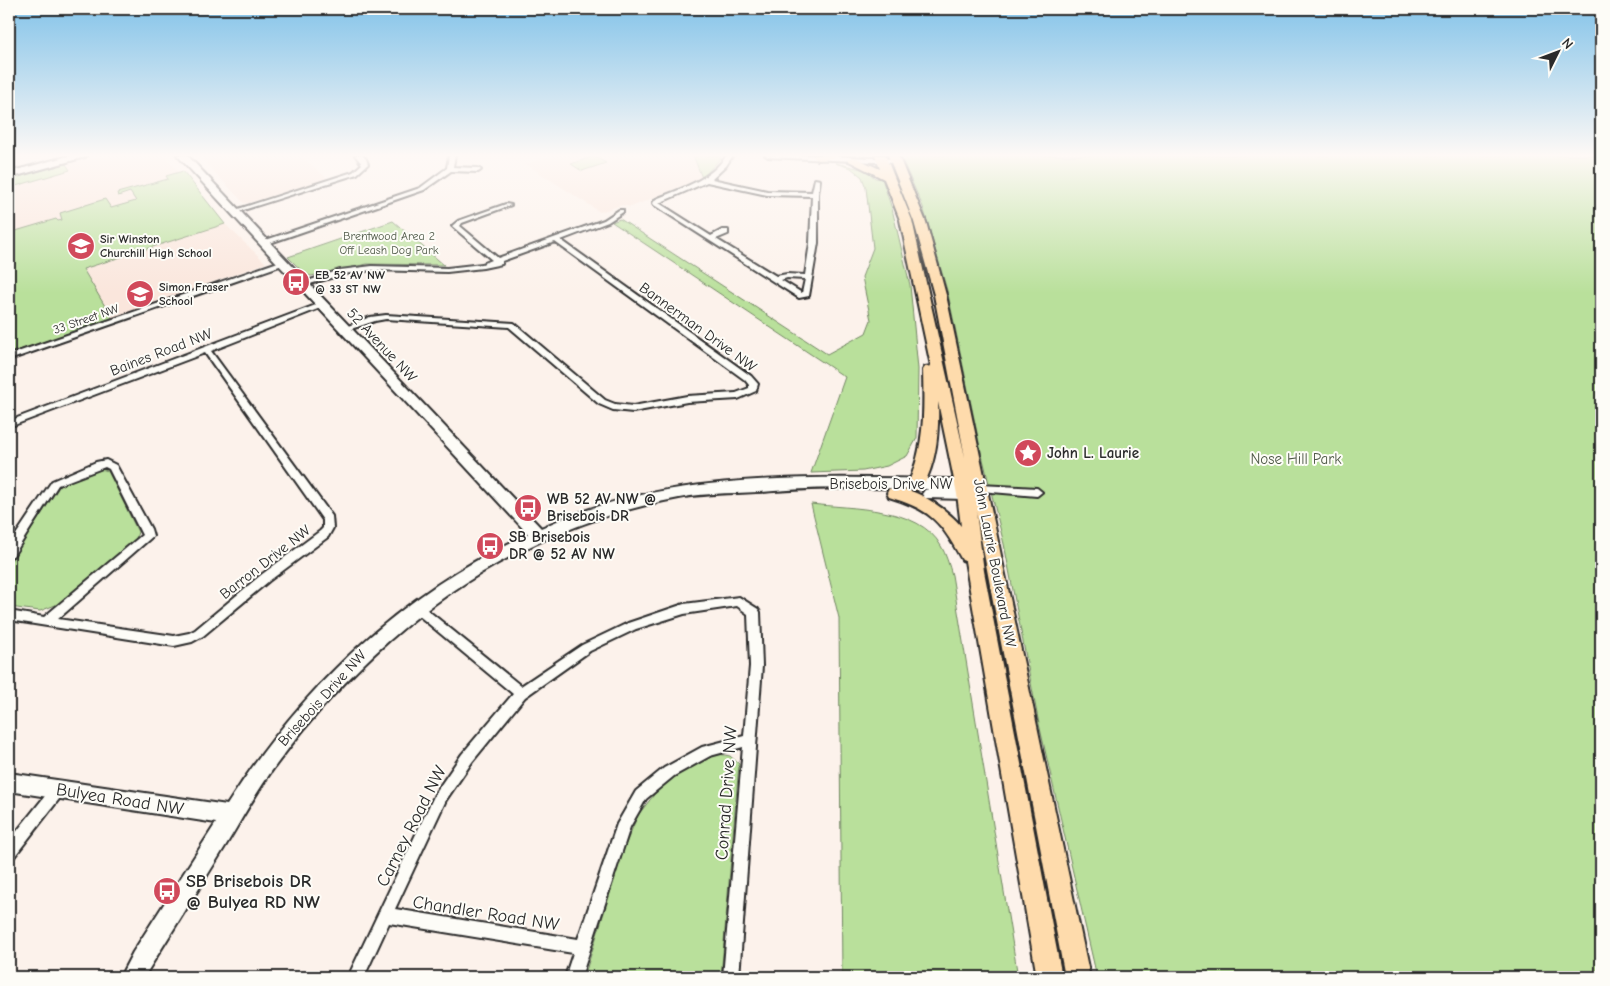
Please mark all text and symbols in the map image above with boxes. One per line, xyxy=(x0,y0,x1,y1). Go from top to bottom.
north arrow xyxy=(1532,28,1582,78)
text: N xyxy=(1558,35,1577,53)
park label: Brentwood Area 2 Off Leash Dog Park xyxy=(339,229,439,257)
school or university icon: Sir Winston Churchill High School xyxy=(66,231,96,261)
place label: Sir Winston Churchill High School xyxy=(100,232,212,260)
bus stop icon: EB 52 AV NW @ 33 ST NW xyxy=(281,267,311,297)
place label: EB 52 AV NW @ 33 ST NW xyxy=(315,268,386,296)
street label: Bannerman Drive NW xyxy=(636,278,760,376)
school or university icon: Simon Fraser School xyxy=(125,279,155,309)
place label: Simon Fraser School xyxy=(159,280,229,308)
street label: 33 Street NW xyxy=(51,301,121,337)
street label: 52 Avenue NW xyxy=(343,304,421,386)
street label: Baines Road NW xyxy=(107,324,215,380)
place icon: John L. Laurie xyxy=(1013,438,1043,468)
place label: John L. Laurie xyxy=(1047,444,1139,462)
park label: Nose Hill Park xyxy=(1251,450,1342,468)
street label: Brisebois Drive NW xyxy=(829,475,953,493)
street label: John Laurie Boulevard NW xyxy=(970,477,1020,649)
place label: WB 52 AV NW @ Brisebois DR xyxy=(547,490,656,525)
bus stop icon: WB 52 AV NW @ Brisebois DR xyxy=(513,493,543,523)
street label: Barron Drive NW xyxy=(216,521,314,603)
place label: SB Brisebois DR @ 52 AV NW xyxy=(509,528,615,563)
bus stop icon: SB Brisebois DR @ 52 AV NW xyxy=(475,531,505,561)
street label: Brisebois Drive NW xyxy=(274,646,370,750)
street label: Conrad Drive NW xyxy=(711,725,742,861)
street label: Carney Road NW xyxy=(372,762,451,890)
street label: Bulyea Road NW xyxy=(55,779,186,820)
place label: SB Brisebois DR @ Bulyea RD NW xyxy=(186,871,320,913)
bus stop icon: SB Brisebois DR @ Bulyea RD NW xyxy=(152,876,182,906)
street label: Chandler Road NW xyxy=(411,892,561,935)

